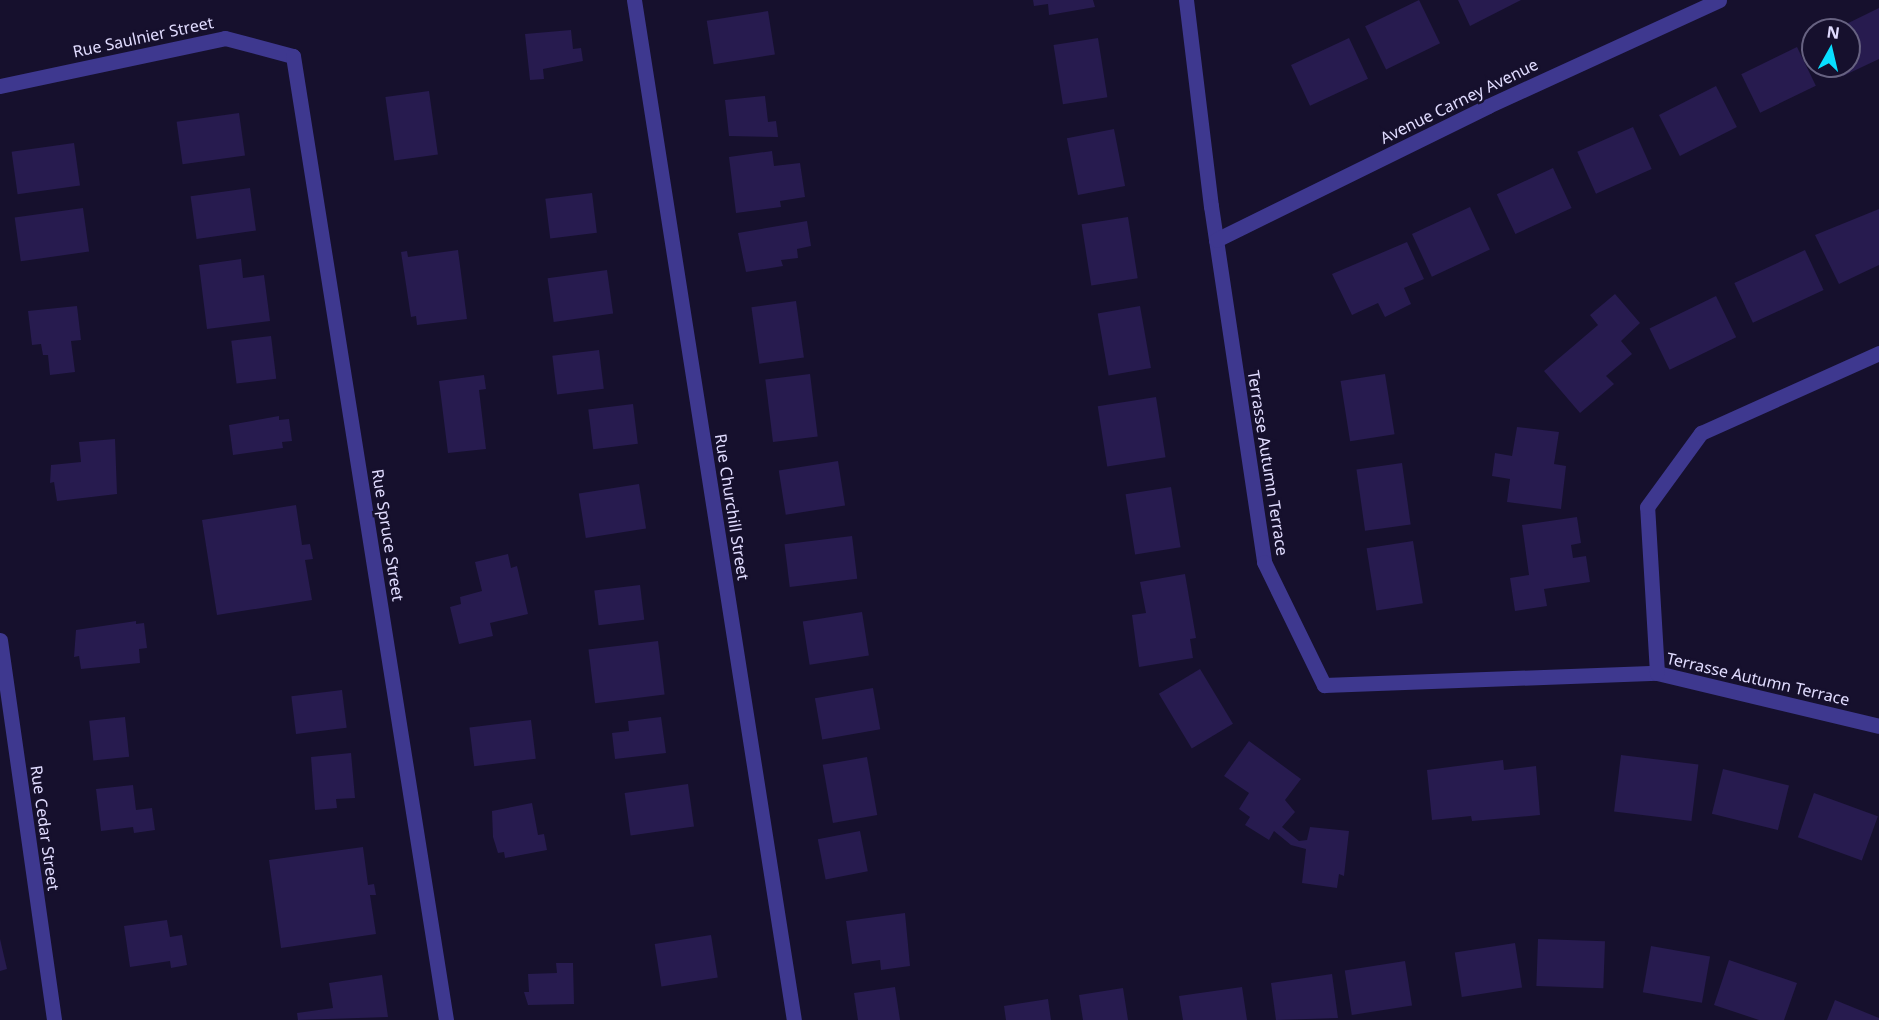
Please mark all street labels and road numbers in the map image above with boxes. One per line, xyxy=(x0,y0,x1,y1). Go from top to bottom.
street label: Rue Saulnier Street xyxy=(71,13,215,61)
street label: Avenue Carney Avenue xyxy=(1377,54,1541,148)
street label: Terrasse Autumn Terrace xyxy=(1244,369,1292,557)
street label: Rue Churchill Street xyxy=(711,432,753,582)
street label: Rue Spruce Street xyxy=(368,467,408,603)
street label: Terrasse Autumn Terrace xyxy=(1665,649,1851,709)
street label: Rue Cedar Street xyxy=(27,764,63,892)

